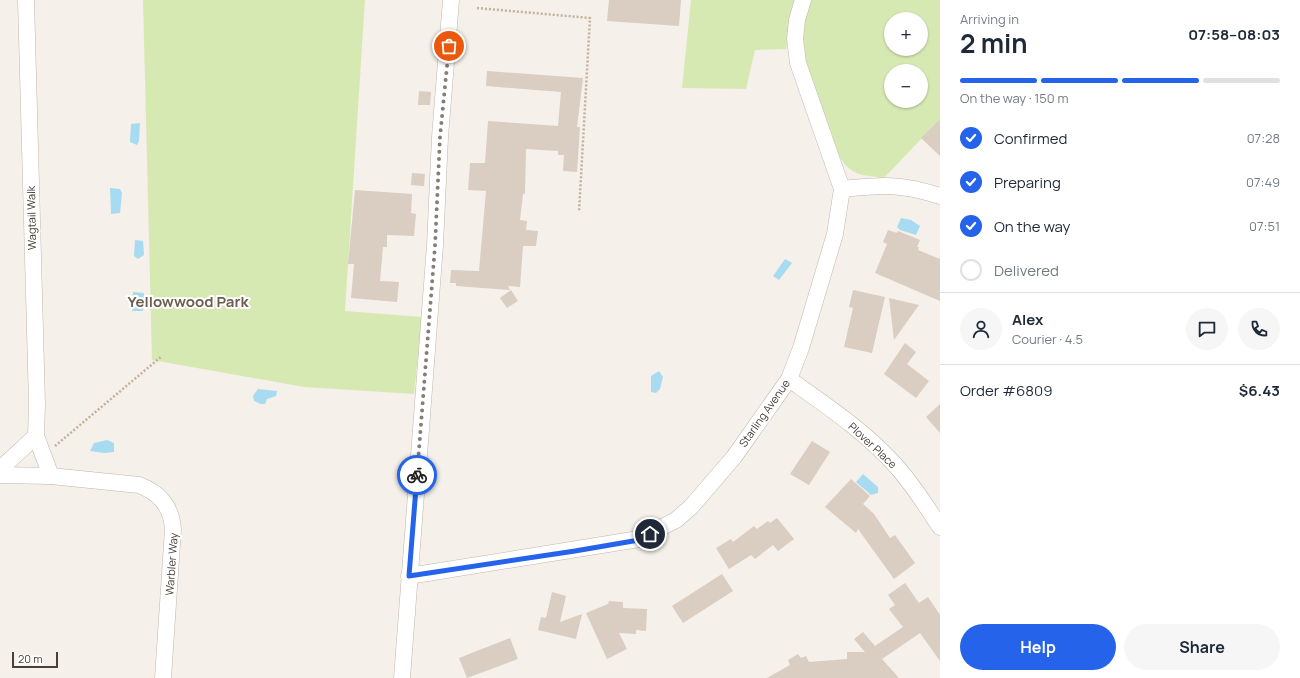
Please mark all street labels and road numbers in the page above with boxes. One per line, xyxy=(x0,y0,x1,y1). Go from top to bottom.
street label: Wagtail Walk xyxy=(23,185,39,250)
street label: Starling Avenue xyxy=(735,376,793,450)
street label: Plover Place xyxy=(846,419,901,472)
street label: Warbler Way xyxy=(161,532,181,596)

